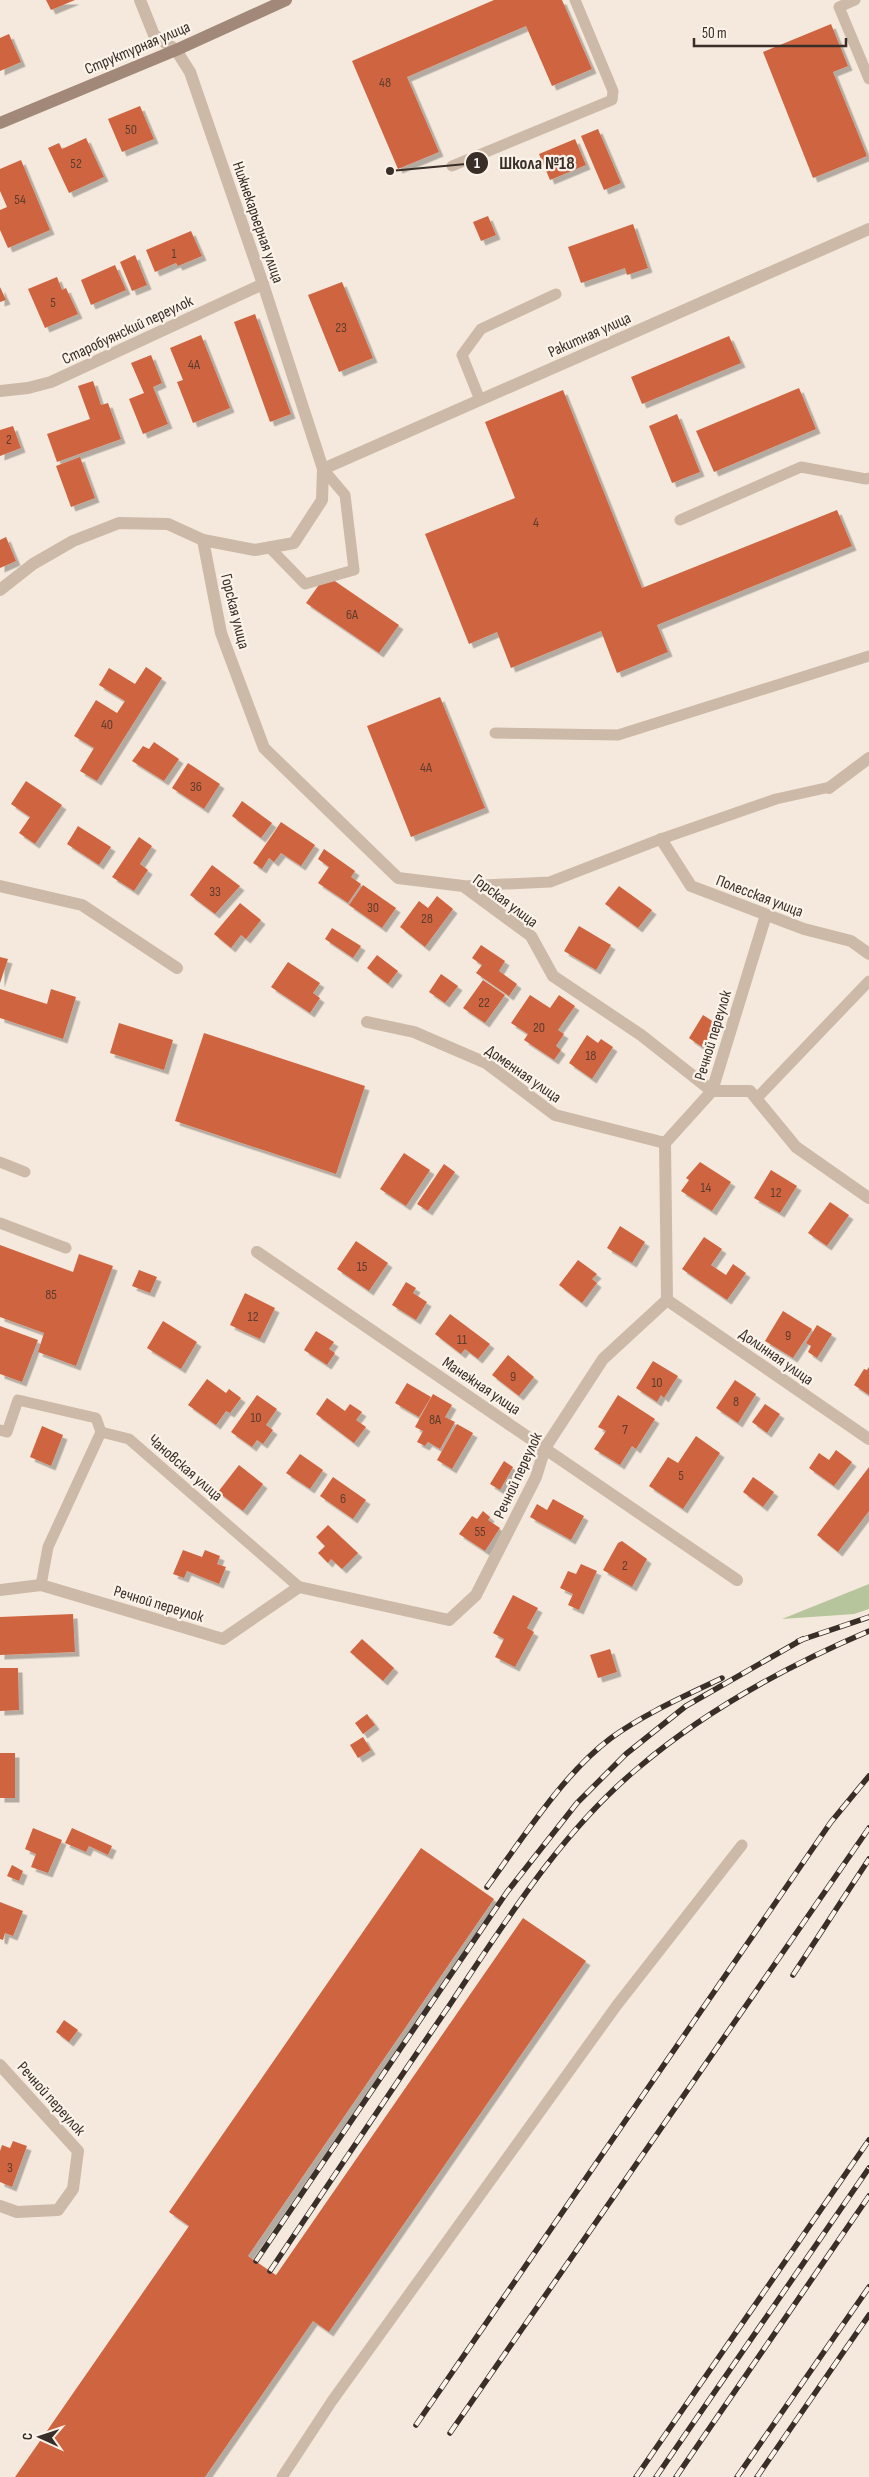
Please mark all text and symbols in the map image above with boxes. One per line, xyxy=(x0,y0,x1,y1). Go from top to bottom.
scale bar xyxy=(694,15,846,47)
street label: Структурная улица xyxy=(82,18,193,79)
text: 50 m xyxy=(702,24,727,43)
house number: 48 xyxy=(379,74,391,91)
house number: 50 xyxy=(125,121,137,138)
callout: Школа №18 xyxy=(464,146,584,179)
text: Школа №18 xyxy=(499,153,575,174)
text: 1 xyxy=(474,154,480,173)
house number: 52 xyxy=(70,155,82,172)
street label: Нижнекарьерная улица xyxy=(228,159,287,286)
house number: 54 xyxy=(14,191,26,208)
house number: 1 xyxy=(172,245,177,262)
street label: Старобуянский переулок xyxy=(59,291,197,369)
house number: 5 xyxy=(50,294,56,311)
street label: Ракитная улица xyxy=(545,309,634,362)
house number: 23 xyxy=(335,319,347,336)
house number: 4А xyxy=(188,356,201,373)
house number: 2 xyxy=(6,431,12,448)
house number: 4 xyxy=(533,514,539,531)
street label: Горская улица xyxy=(216,572,253,651)
house number: 6А xyxy=(346,606,359,623)
house number: 40 xyxy=(101,716,113,733)
house number: 4А xyxy=(420,759,433,776)
house number: 36 xyxy=(190,778,202,795)
street label: Горская улица xyxy=(469,871,541,932)
street label: Полесская улица xyxy=(713,871,806,922)
house number: 33 xyxy=(209,883,221,900)
house number: 30 xyxy=(367,899,379,916)
house number: 28 xyxy=(421,910,433,927)
street label: Речной переулок xyxy=(691,987,736,1083)
house number: 22 xyxy=(478,994,490,1011)
house number: 20 xyxy=(533,1019,545,1036)
street label: Доменная улица xyxy=(482,1041,565,1107)
house number: 18 xyxy=(585,1047,597,1064)
house number: 14 xyxy=(701,1179,712,1196)
house number: 12 xyxy=(771,1184,782,1201)
house number: 15 xyxy=(357,1258,368,1275)
house number: 85 xyxy=(45,1286,57,1303)
house number: 12 xyxy=(248,1308,259,1325)
street label: Долинная улица xyxy=(735,1325,817,1390)
house number: 9 xyxy=(785,1327,791,1344)
house number: 11 xyxy=(457,1331,467,1348)
street label: Манежная улица xyxy=(438,1353,524,1419)
house number: 9 xyxy=(510,1368,516,1385)
house number: 10 xyxy=(651,1374,663,1391)
house number: 8 xyxy=(733,1393,739,1410)
house number: 10 xyxy=(250,1409,262,1426)
house number: 8А xyxy=(429,1411,442,1428)
house number: 7 xyxy=(622,1421,628,1438)
street label: Речной переулок xyxy=(490,1429,547,1522)
street label: Чановская улица xyxy=(144,1431,226,1506)
house number: 5 xyxy=(678,1467,684,1484)
house number: 6 xyxy=(340,1490,346,1507)
house number: 55 xyxy=(474,1523,486,1540)
house number: 2 xyxy=(622,1557,628,1574)
street label: Речной переулок xyxy=(111,1582,207,1627)
street label: Речной переулок xyxy=(13,2058,90,2141)
house number: 3 xyxy=(7,2159,13,2176)
north arrow xyxy=(15,2412,65,2462)
text: С xyxy=(19,2432,36,2440)

